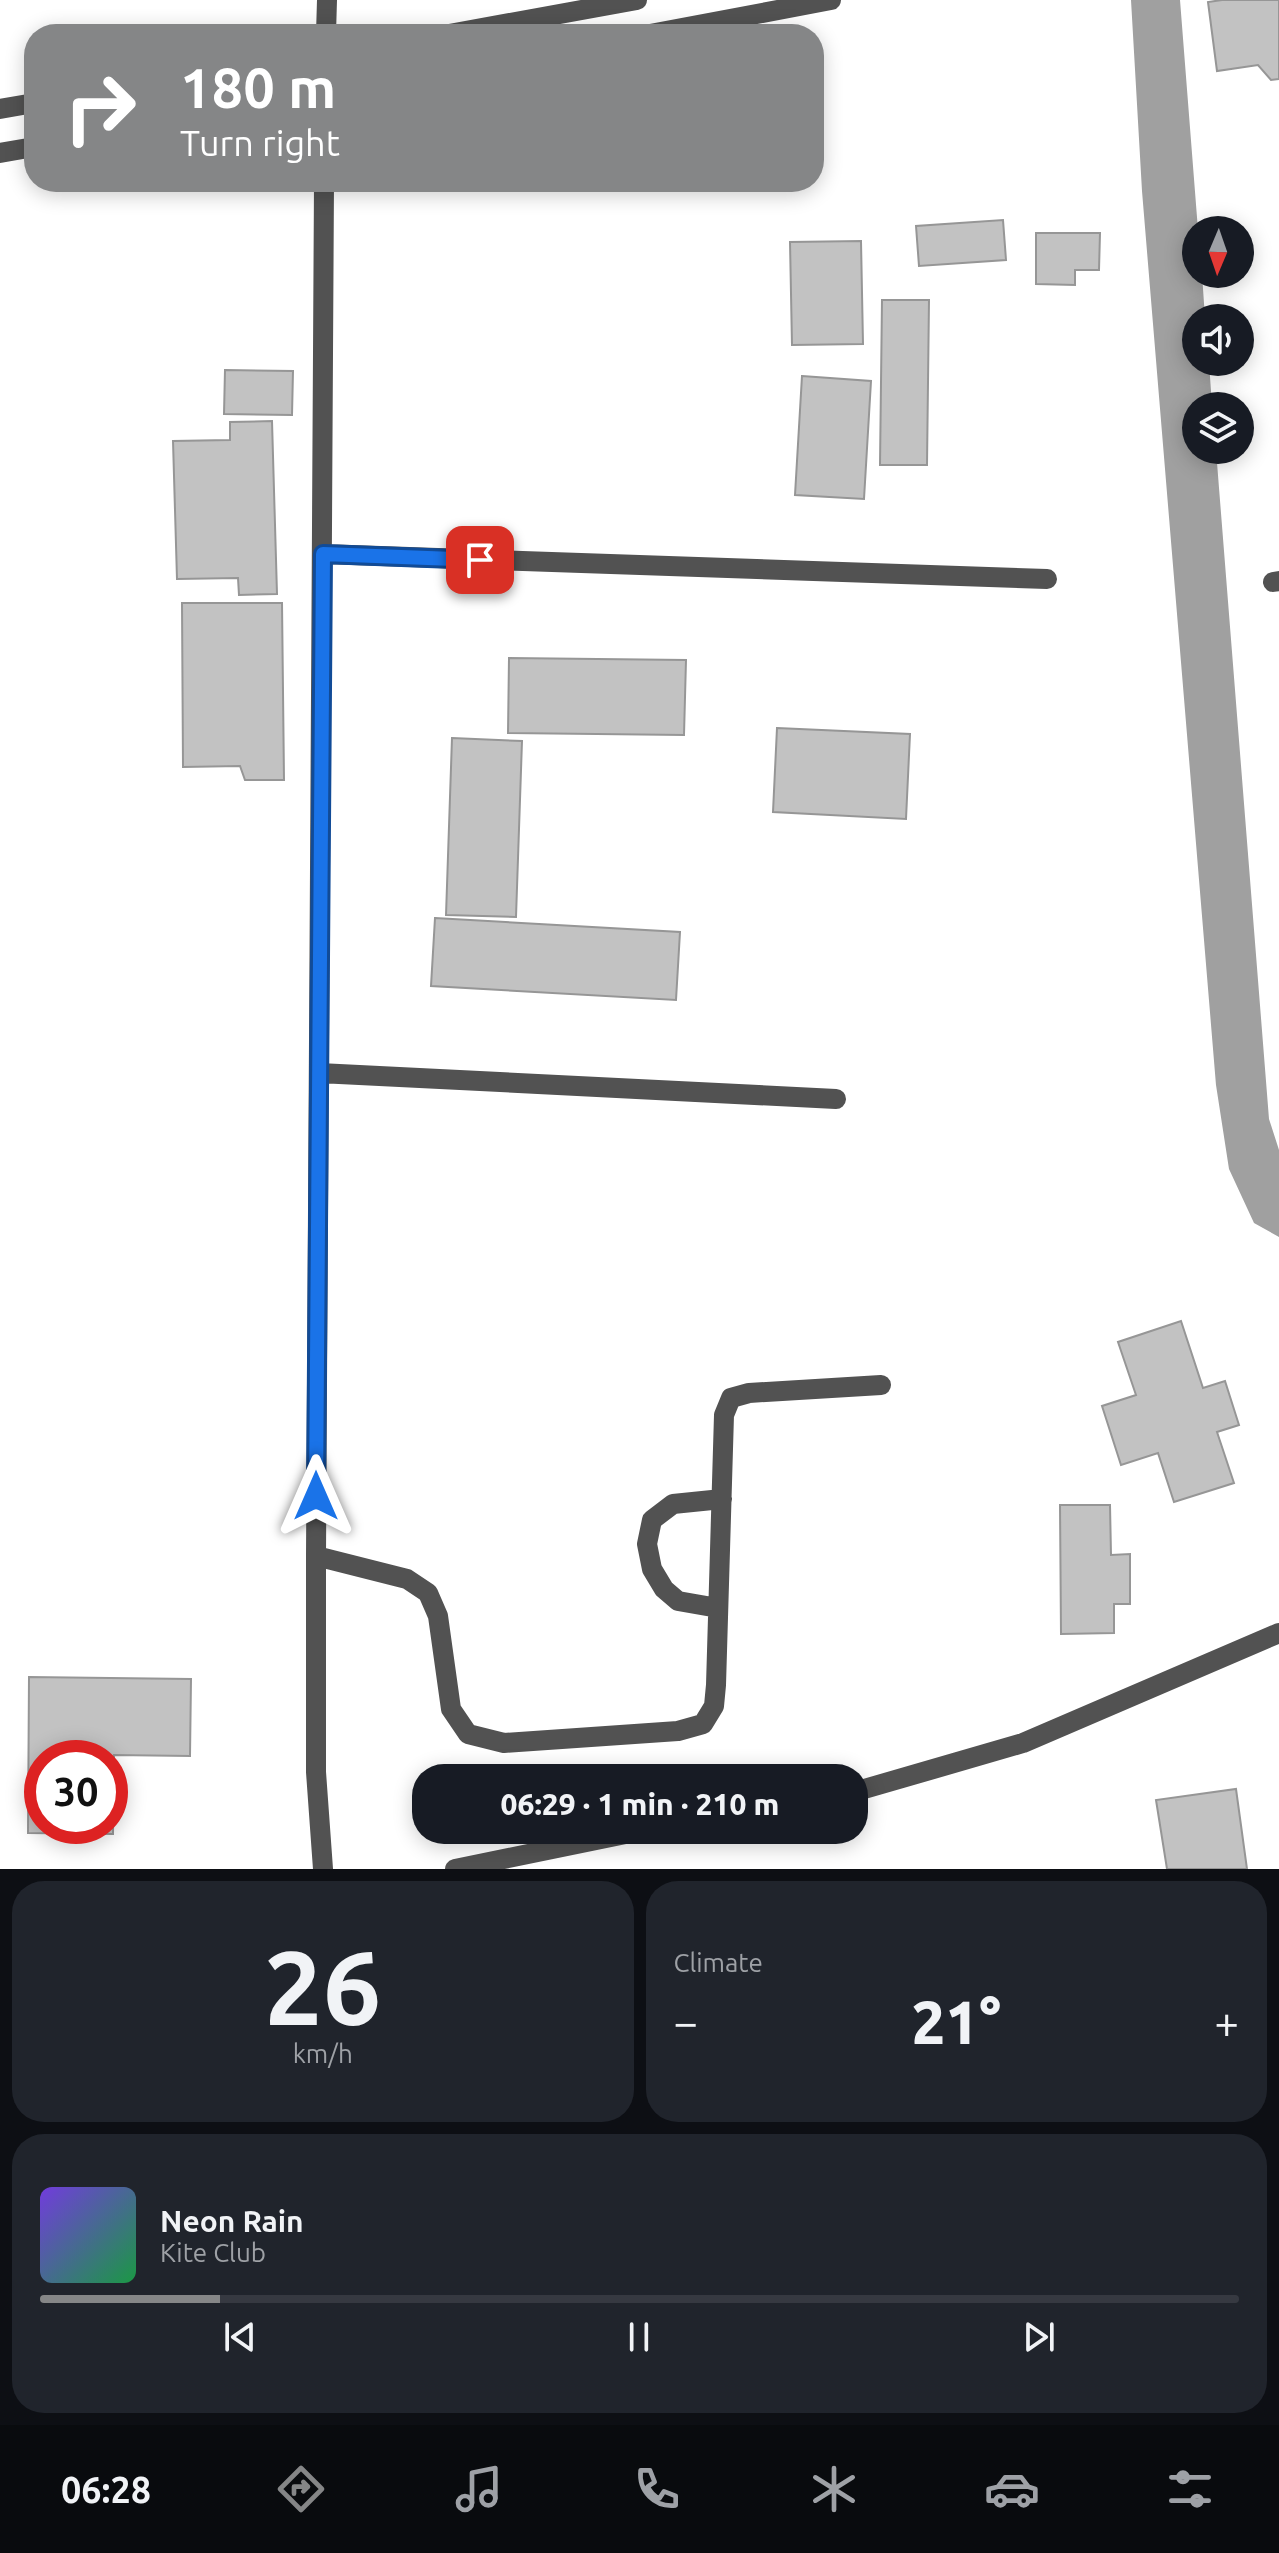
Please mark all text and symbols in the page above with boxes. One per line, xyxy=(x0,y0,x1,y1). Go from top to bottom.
icon: right xyxy=(48,56,152,160)
text: 180 m xyxy=(180,56,336,119)
text: Turn right xyxy=(180,122,340,163)
north arrow xyxy=(1182,216,1254,288)
map controls xyxy=(1182,216,1254,464)
button: sound xyxy=(1182,304,1254,376)
button: layers xyxy=(1182,392,1254,464)
pin xyxy=(446,526,514,594)
icon: arrive xyxy=(458,538,502,582)
position arrow xyxy=(274,1454,358,1538)
speed limit sign: 30 xyxy=(24,1740,128,1844)
text: 06:29 · 1 min · 210 m xyxy=(501,1787,779,1821)
text: 26 xyxy=(264,1928,381,2045)
text: Climate xyxy=(674,1948,763,1977)
text: 21° xyxy=(912,1988,1001,2055)
text: − xyxy=(674,1997,698,2046)
text: + xyxy=(1214,1997,1239,2046)
text: km/h xyxy=(293,2039,353,2068)
text: Neon Rain xyxy=(160,2204,304,2238)
text: Kite Club xyxy=(160,2238,266,2267)
icon: previous xyxy=(218,2315,262,2359)
icon: pause xyxy=(617,2315,661,2359)
icon: next xyxy=(1017,2315,1061,2359)
icon: directions xyxy=(273,2461,329,2517)
icon: music xyxy=(451,2461,507,2517)
icon: phone xyxy=(629,2461,685,2517)
icon: climate xyxy=(806,2461,862,2517)
icon: car xyxy=(984,2461,1040,2517)
icon: filters xyxy=(1162,2461,1218,2517)
text: 06:28 xyxy=(61,2469,151,2510)

